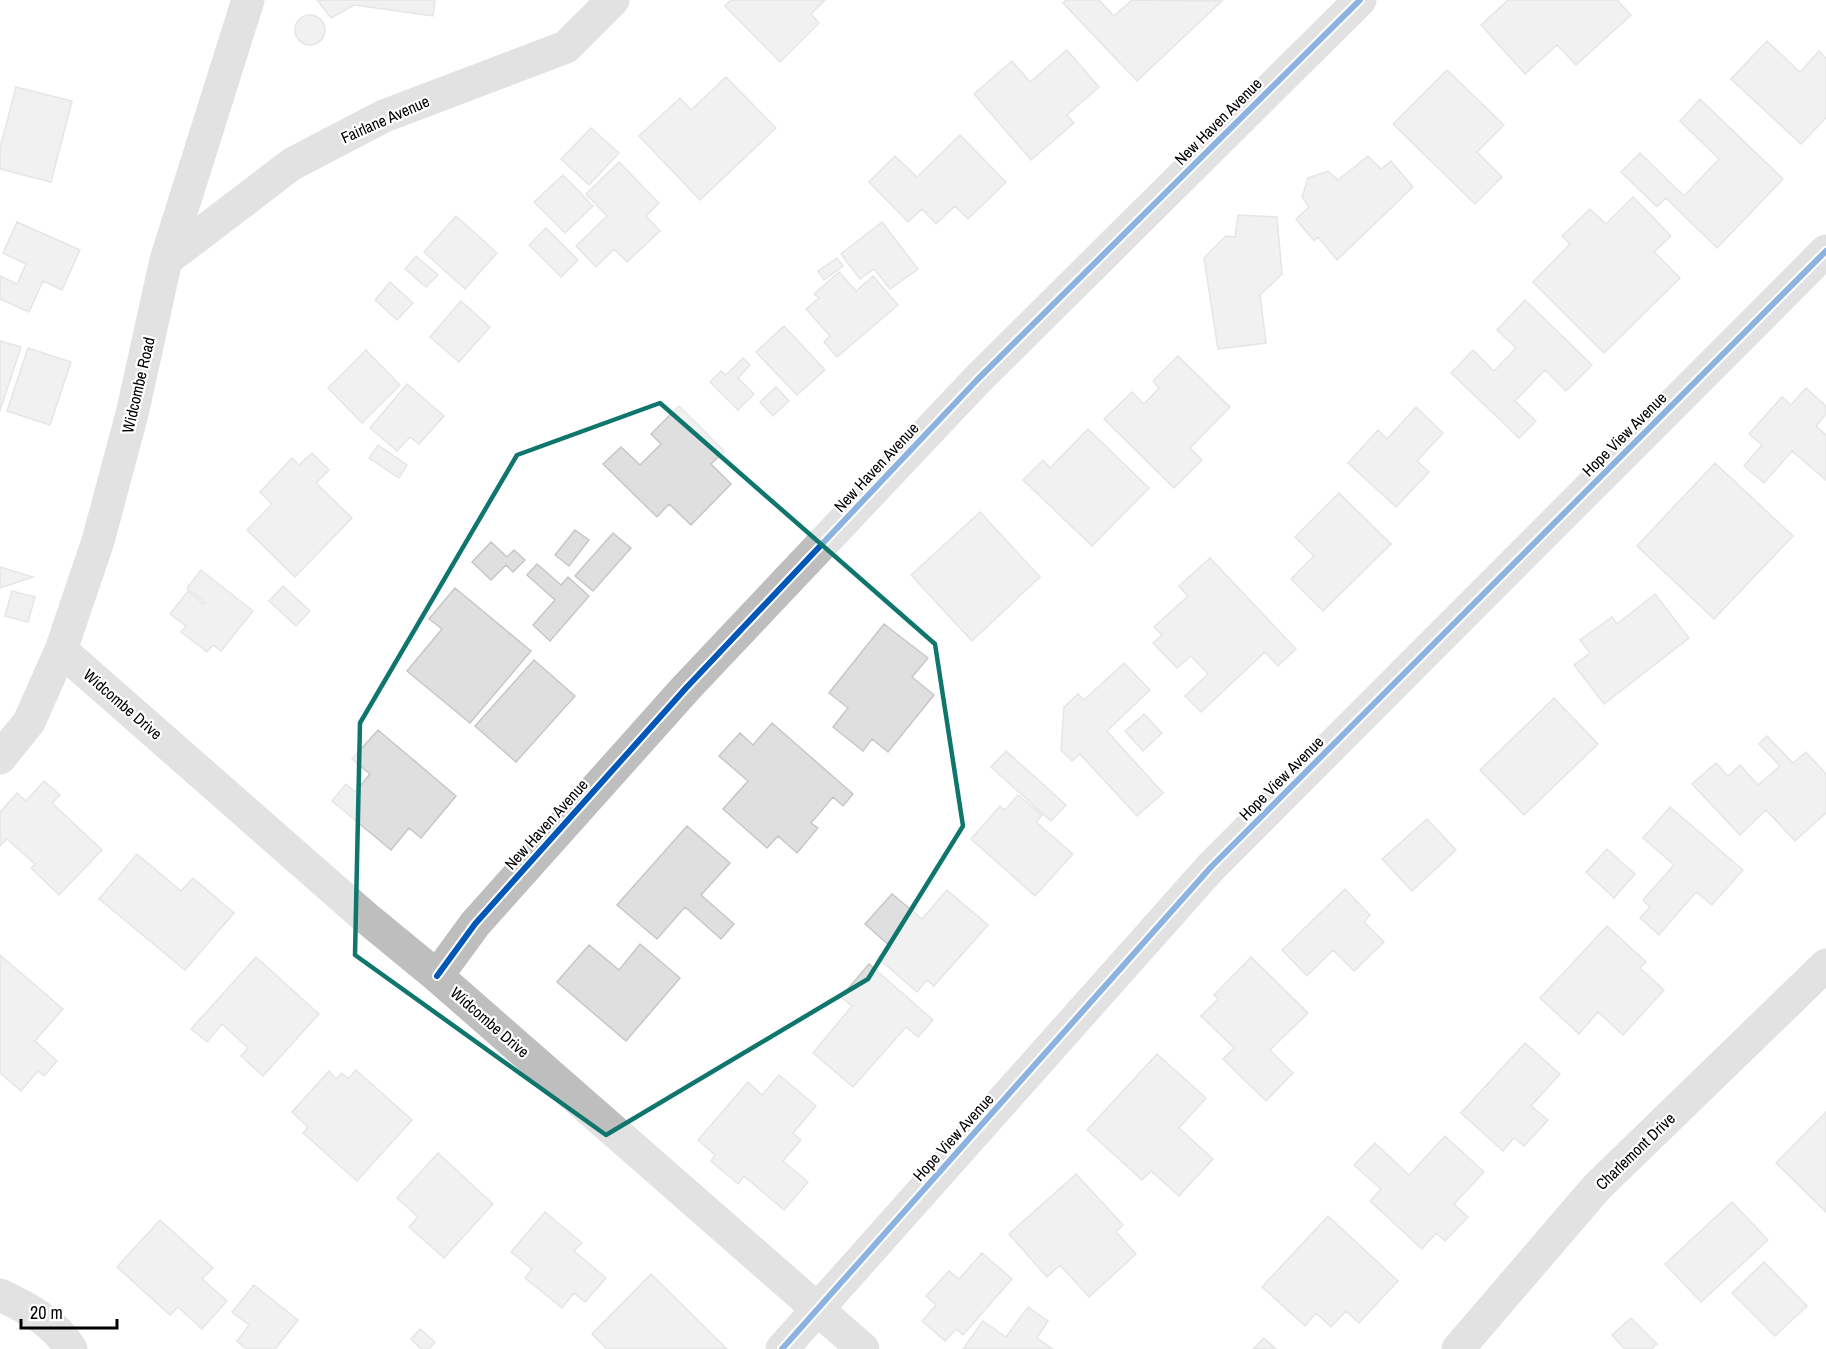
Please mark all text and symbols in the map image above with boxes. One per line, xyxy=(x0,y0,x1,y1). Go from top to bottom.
street label: New Haven Avenue xyxy=(1170,73,1266,169)
street label: Fairlane Avenue xyxy=(337,90,433,148)
street label: Widcombe Road xyxy=(116,335,160,435)
street label: Hope View Avenue xyxy=(1577,387,1671,481)
street label: New Haven Avenue xyxy=(829,417,923,517)
street label: Widcombe Drive xyxy=(79,664,167,744)
street label: Hope View Avenue xyxy=(1234,731,1328,825)
street label: New Haven Avenue xyxy=(499,774,593,874)
street label: Widcombe Drive xyxy=(446,982,534,1062)
street label: Hope View Avenue xyxy=(908,1088,998,1186)
street label: Charlemont Drive xyxy=(1590,1107,1680,1195)
scale bar xyxy=(21,1292,117,1330)
text: 20 m xyxy=(30,1300,63,1325)

